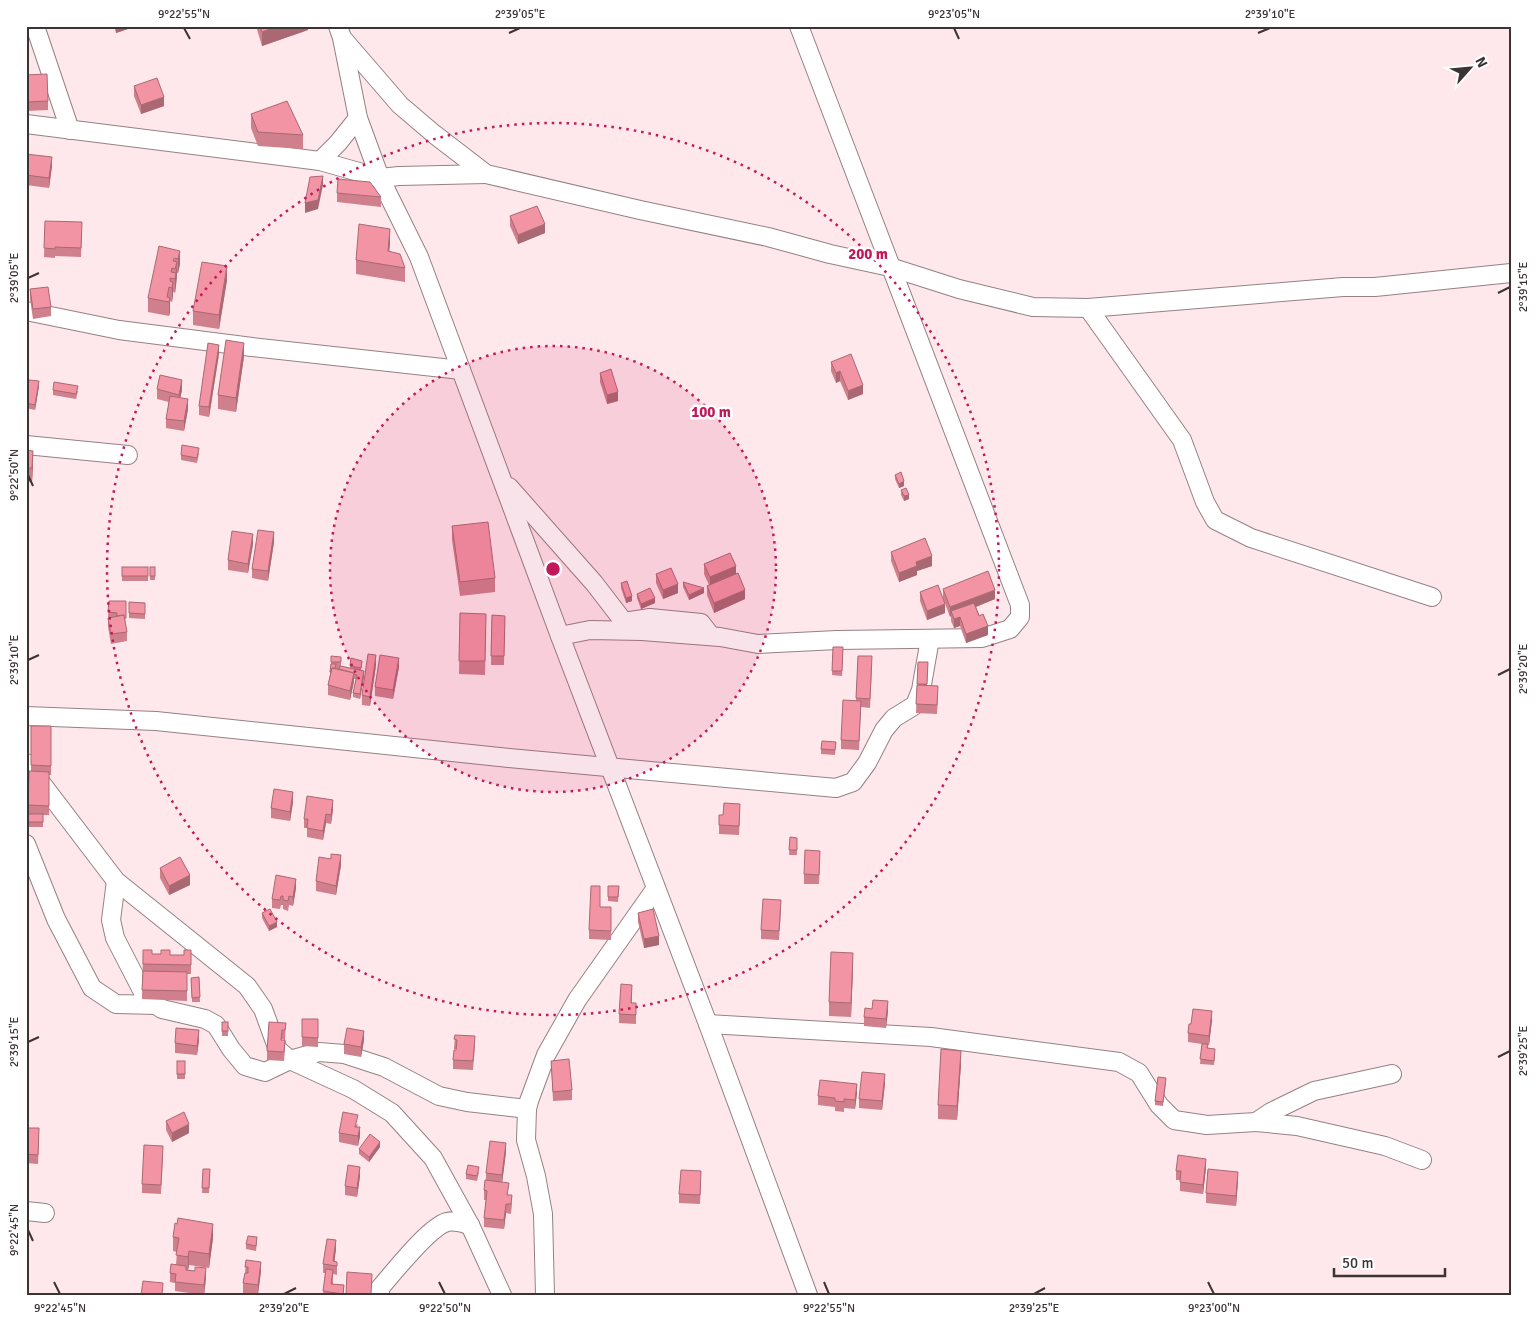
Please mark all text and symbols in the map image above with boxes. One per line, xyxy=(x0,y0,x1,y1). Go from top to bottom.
text: 9°22'55"N xyxy=(158,7,210,22)
text: 2°39'05"E xyxy=(495,7,546,22)
text: 9°23'05"N xyxy=(928,7,980,22)
text: 2°39'10"E xyxy=(1245,7,1296,22)
north arrow xyxy=(1444,42,1494,92)
text: N xyxy=(1471,54,1491,71)
text: 200 m xyxy=(848,245,888,263)
text: 2°39'05"E xyxy=(7,252,22,303)
text: 2°39'15"E xyxy=(1516,261,1531,312)
text: 100 m xyxy=(691,403,731,421)
text: 9°22'50"N xyxy=(7,449,22,501)
centre of rings xyxy=(544,560,562,578)
text: 2°39'10"E xyxy=(7,634,22,685)
text: 2°39'20"E xyxy=(1516,643,1531,694)
text: 2°39'15"E xyxy=(7,1016,22,1067)
text: 2°39'25"E xyxy=(1516,1025,1531,1076)
text: 9°22'45"N xyxy=(7,1204,22,1256)
scale bar xyxy=(1334,1246,1446,1278)
text: 50 m xyxy=(1342,1254,1373,1272)
text: 9°22'45"N xyxy=(34,1301,86,1316)
text: 2°39'20"E xyxy=(259,1301,310,1316)
text: 9°22'50"N xyxy=(419,1301,471,1316)
text: 9°22'55"N xyxy=(803,1301,855,1316)
text: 2°39'25"E xyxy=(1009,1301,1060,1316)
text: 9°23'00"N xyxy=(1188,1301,1240,1316)

